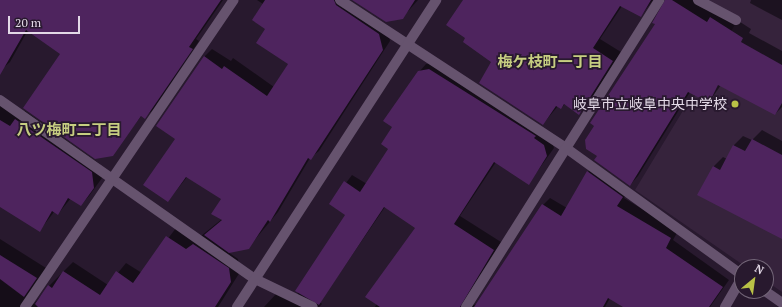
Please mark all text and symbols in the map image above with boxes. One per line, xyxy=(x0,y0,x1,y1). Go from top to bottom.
scale bar xyxy=(10,8,82,34)
text: 20 m xyxy=(15,15,41,30)
district label: 梅ケ枝町一丁目 xyxy=(498,53,602,71)
place label: 岐阜市立岐阜中央中学校 xyxy=(573,96,727,112)
marker: 岐阜市立岐阜中央中学校 xyxy=(730,99,740,109)
district label: 八ツ梅町二丁目 xyxy=(17,121,121,139)
north arrow xyxy=(734,259,774,299)
text: N xyxy=(752,261,766,278)

